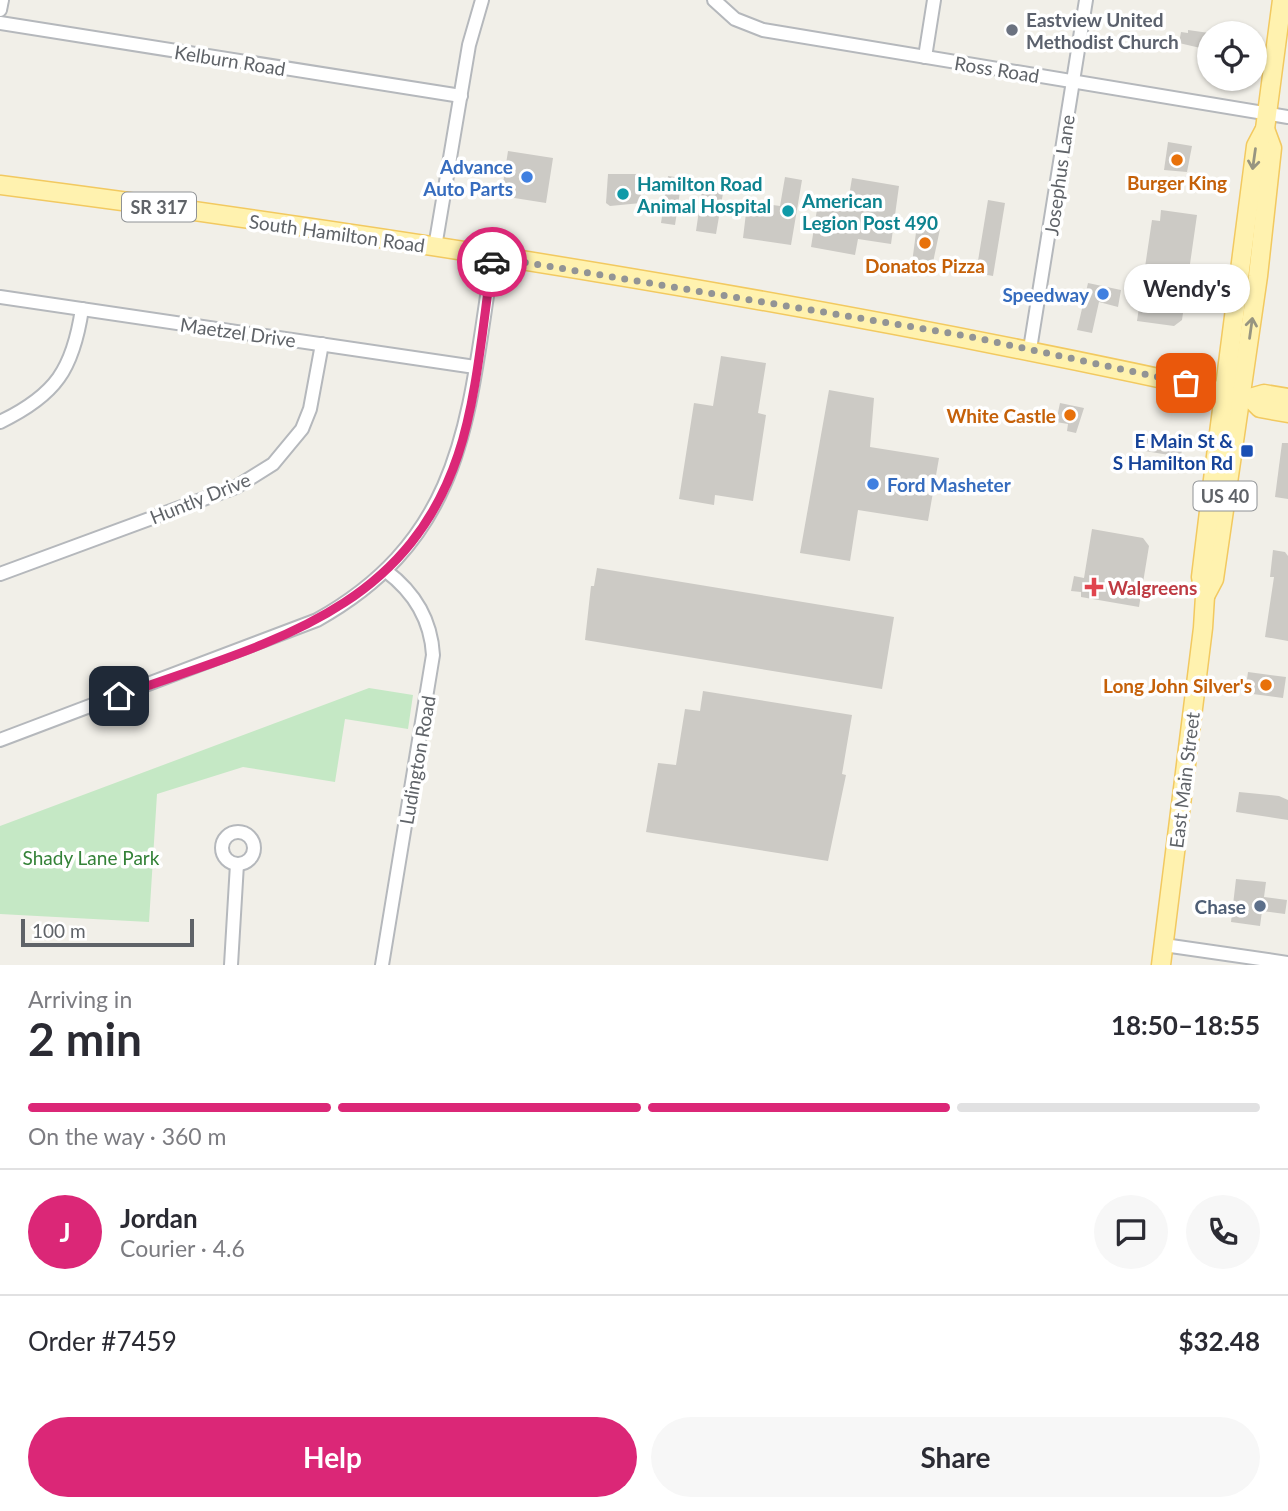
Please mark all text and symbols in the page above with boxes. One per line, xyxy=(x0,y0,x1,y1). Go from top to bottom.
place label: Eastview United Methodist Church xyxy=(1026,8,1179,53)
map controls xyxy=(1197,21,1267,91)
button: locate xyxy=(1197,21,1267,91)
marker: Eastview United Methodist Church xyxy=(1004,22,1020,38)
street label: Kelburn Road xyxy=(173,40,287,80)
street label: Ross Road xyxy=(953,51,1041,87)
street label: Josephus Lane xyxy=(1039,113,1079,237)
one-way arrow xyxy=(1248,147,1261,170)
marker: Burger King xyxy=(1169,152,1185,168)
place label: Advance Auto Parts xyxy=(422,155,513,200)
marker: Advance Auto Parts xyxy=(519,169,535,185)
place label: Burger King xyxy=(1127,171,1227,194)
place label: Hamilton Road Animal Hospital xyxy=(636,172,771,217)
marker: Hamilton Road Animal Hospital xyxy=(615,186,631,202)
place label: American Legion Post 490 xyxy=(801,189,938,234)
road number: SR 317 xyxy=(122,192,196,222)
marker: American Legion Post 490 xyxy=(780,203,796,219)
street label: South Hamilton Road xyxy=(248,209,426,257)
courier xyxy=(457,227,527,297)
marker: Donatos Pizza xyxy=(917,235,933,251)
icon: car xyxy=(473,243,511,281)
place label: Donatos Pizza xyxy=(865,254,985,277)
callout: Wendy's xyxy=(1123,264,1249,313)
text: Wendy's xyxy=(1143,274,1231,302)
place label: Speedway xyxy=(1002,283,1090,306)
marker: Speedway xyxy=(1095,286,1111,302)
street label: Maetzel Drive xyxy=(179,312,297,352)
one-way arrow xyxy=(1244,317,1257,340)
pin xyxy=(1156,353,1216,413)
icon: bag xyxy=(1167,364,1205,402)
place label: White Castle xyxy=(946,404,1056,427)
marker: White Castle xyxy=(1062,407,1078,423)
place label: E Main St & S Hamilton Rd xyxy=(1113,429,1233,474)
marker: E Main St & S Hamilton Rd xyxy=(1239,443,1255,459)
street label: Huntly Drive xyxy=(146,467,254,529)
place label: Ford Masheter xyxy=(887,473,1012,496)
marker: Ford Masheter xyxy=(865,476,881,492)
road number: US 40 xyxy=(1194,482,1256,510)
place label: Walgreens xyxy=(1108,576,1197,599)
marker: Walgreens xyxy=(1086,579,1102,595)
pin xyxy=(89,666,149,726)
place label: Long John Silver's xyxy=(1103,674,1252,697)
icon: home xyxy=(100,677,138,715)
marker: Long John Silver's xyxy=(1258,677,1274,693)
street label: Ludington Road xyxy=(394,694,440,826)
street label: East Main Street xyxy=(1164,710,1204,849)
park label: Shady Lane Park xyxy=(23,846,160,869)
place label: Chase xyxy=(1195,895,1246,918)
marker: Chase xyxy=(1252,898,1268,914)
scale bar xyxy=(21,916,194,948)
text: 100 m xyxy=(32,919,86,942)
text: Arriving in xyxy=(28,985,132,1013)
text: 18:50–18:55 xyxy=(1111,1009,1260,1041)
text: 2 min xyxy=(28,1011,142,1066)
text: On the way · 360 m xyxy=(28,1122,227,1150)
button: chat xyxy=(1094,1195,1168,1269)
button: phone xyxy=(1186,1195,1260,1269)
text: Jordan xyxy=(120,1202,198,1234)
text: J xyxy=(59,1216,71,1248)
text: Courier · 4.6 xyxy=(120,1234,245,1262)
text: Order #7459 xyxy=(28,1325,177,1357)
text: $32.48 xyxy=(1178,1325,1260,1357)
button: Help xyxy=(28,1417,637,1497)
button: Share xyxy=(651,1417,1260,1497)

